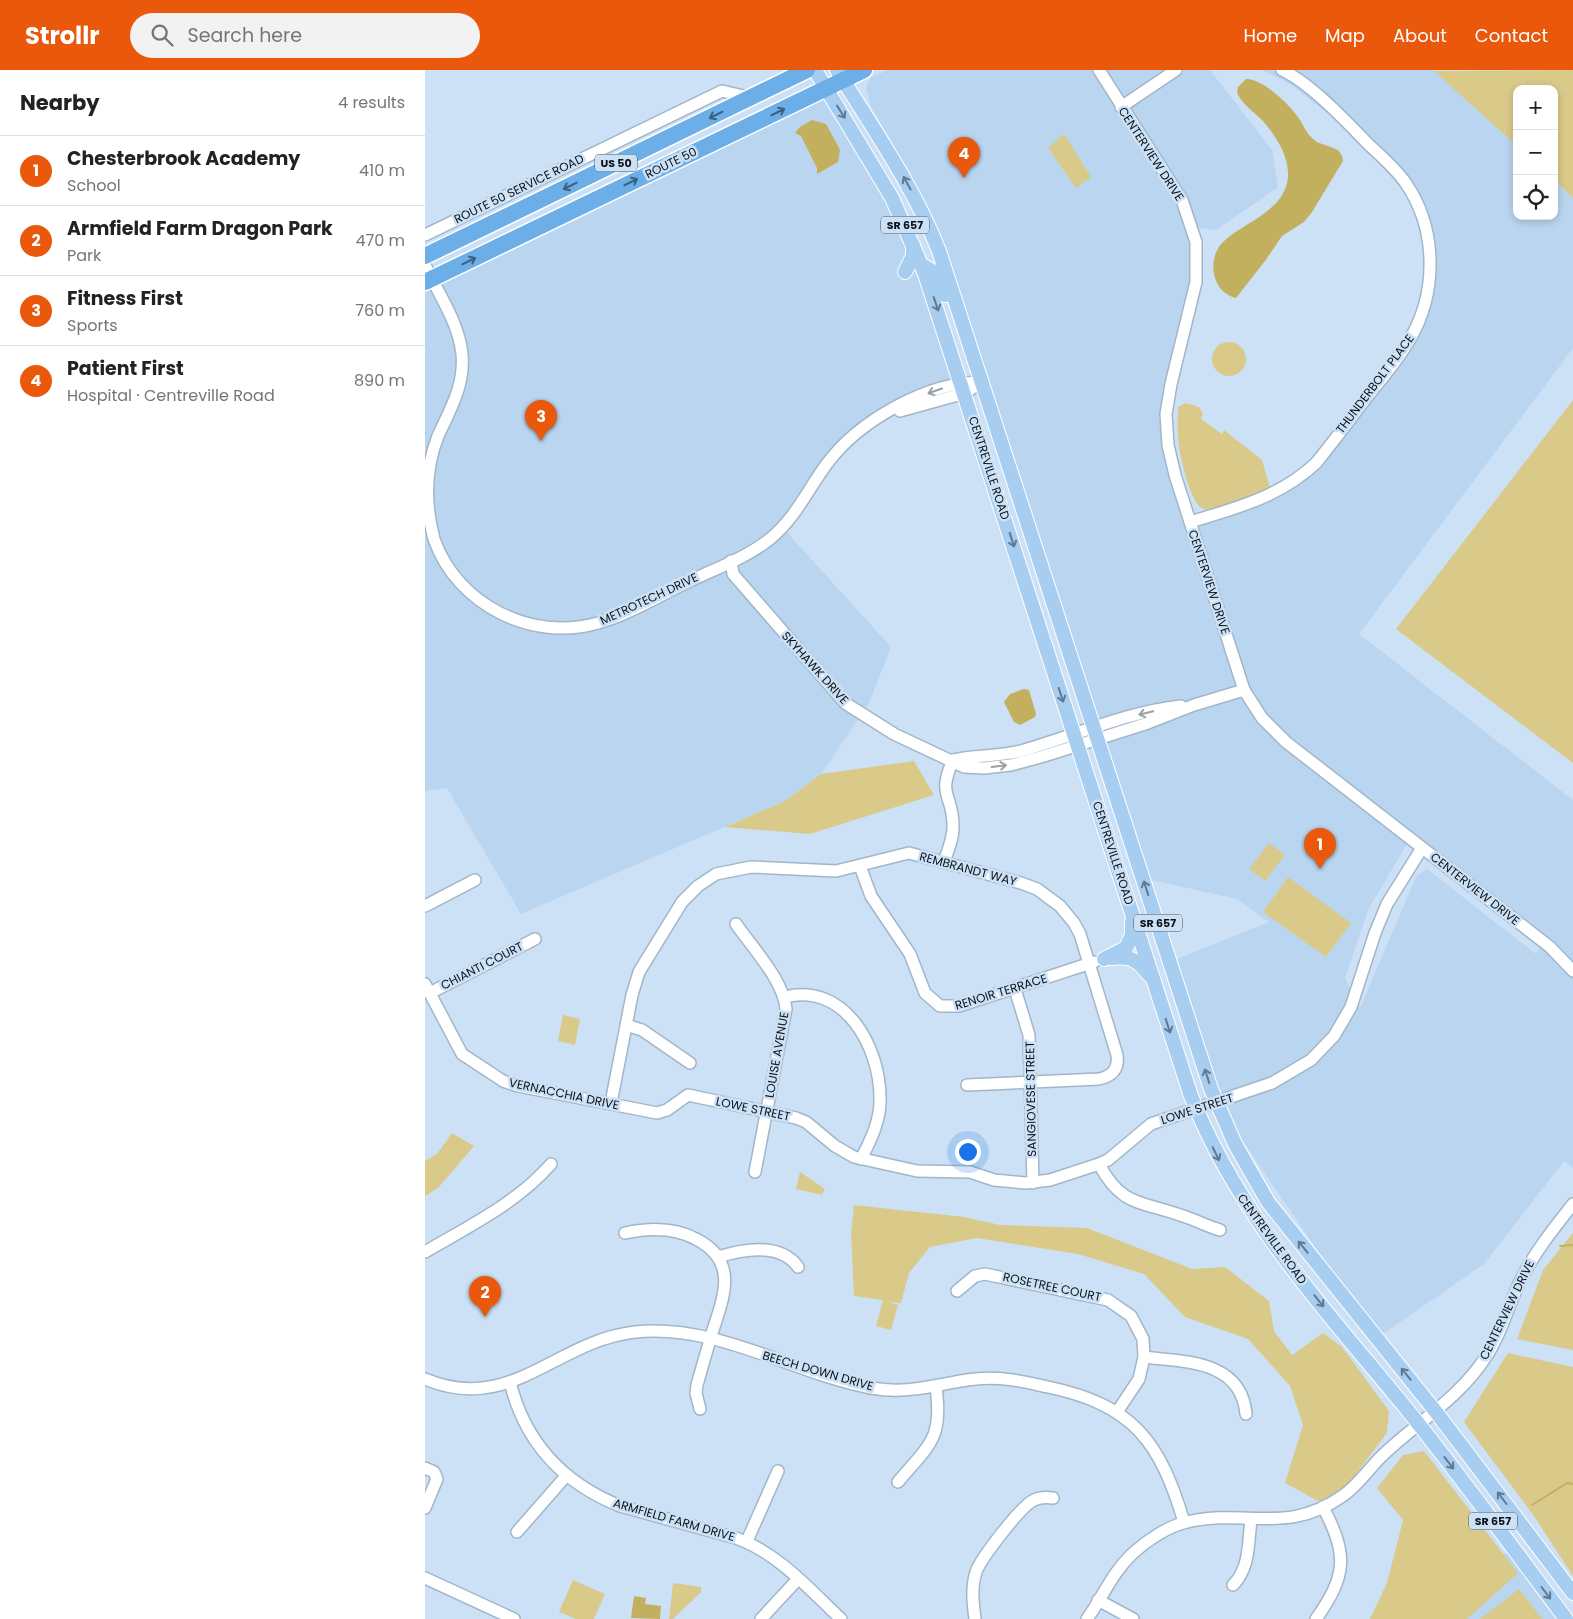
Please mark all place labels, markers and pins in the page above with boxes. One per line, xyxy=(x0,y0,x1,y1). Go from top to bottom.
pin: 4 xyxy=(948,137,980,178)
pin: 3 xyxy=(525,400,557,441)
pin: 1 xyxy=(1304,828,1336,869)
pin: 2 xyxy=(469,1276,501,1317)

